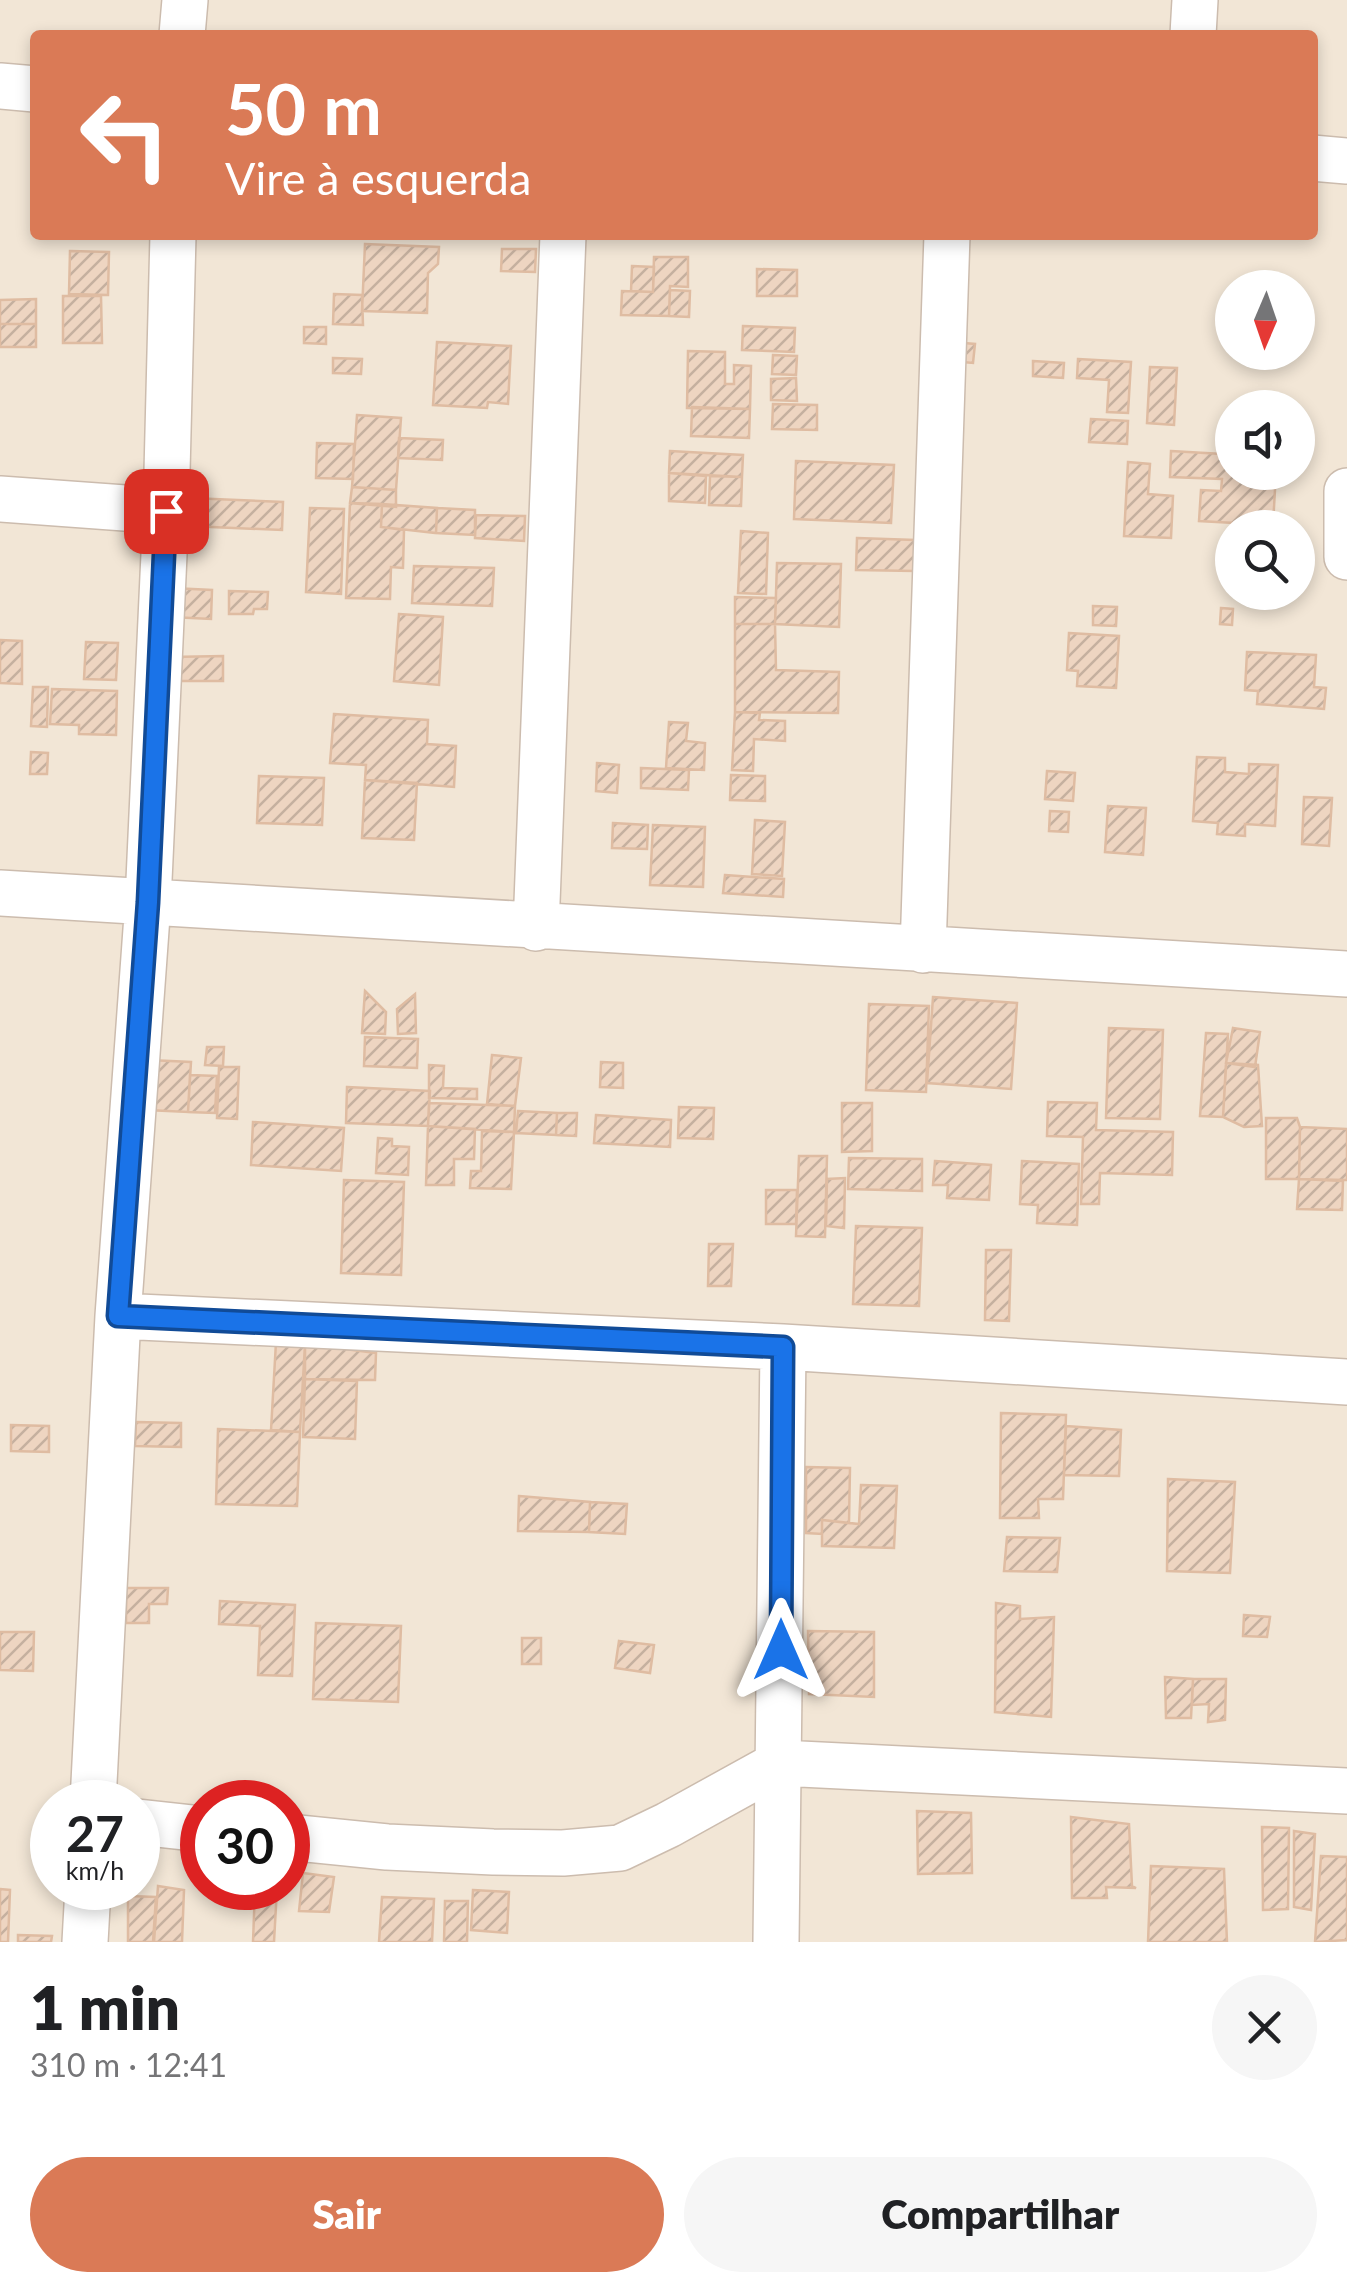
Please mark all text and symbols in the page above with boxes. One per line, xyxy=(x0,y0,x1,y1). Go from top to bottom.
text: 50 m xyxy=(225,66,382,150)
icon: left xyxy=(60,70,190,200)
text: Vire à esquerda xyxy=(225,151,531,205)
north arrow xyxy=(1215,270,1315,370)
map controls xyxy=(1215,270,1315,610)
button: sound xyxy=(1215,390,1315,490)
pin xyxy=(124,469,209,554)
icon: arrive xyxy=(139,484,194,539)
button: search xyxy=(1215,510,1315,610)
position arrow xyxy=(729,1598,833,1702)
speed limit sign: 30 xyxy=(180,1780,310,1910)
text: 27 xyxy=(66,1803,124,1863)
text: km/h xyxy=(66,1855,124,1885)
text: 1 min xyxy=(30,1971,180,2043)
button: close xyxy=(1212,1975,1317,2080)
text: 310 m · 12:41 xyxy=(30,2045,227,2084)
button: Sair xyxy=(30,2157,664,2272)
button: Compartilhar xyxy=(684,2157,1317,2272)

